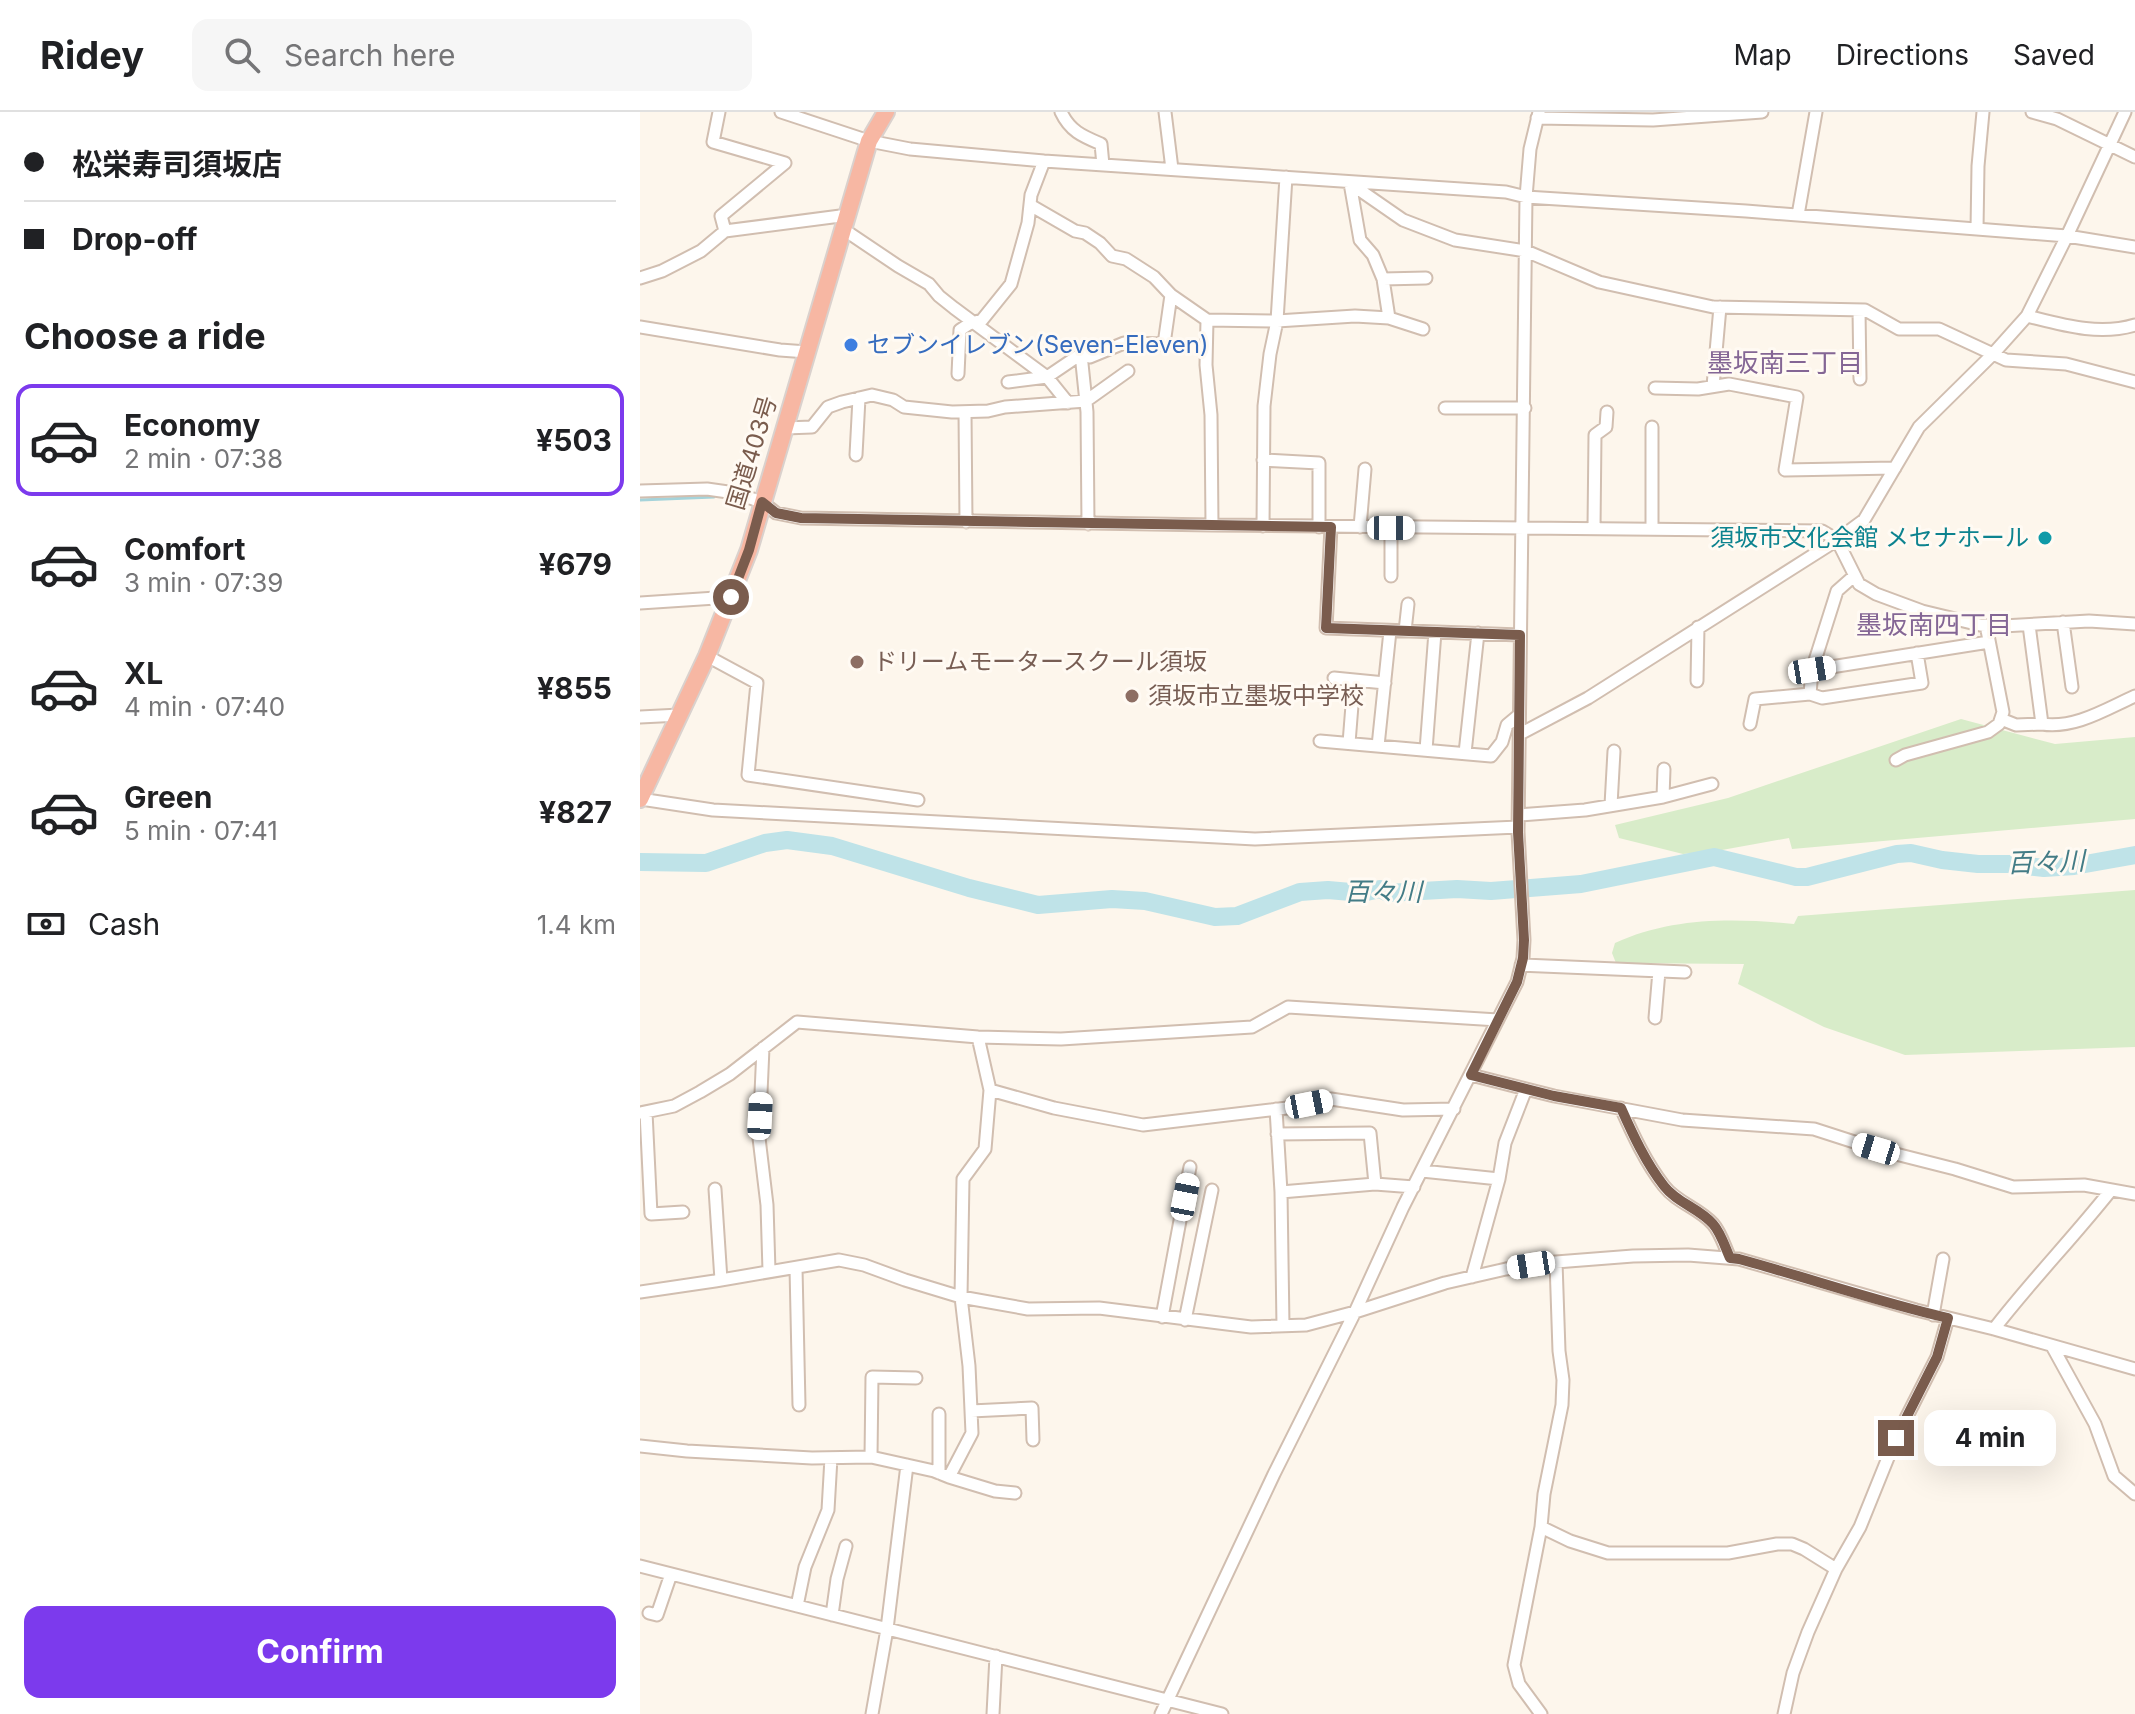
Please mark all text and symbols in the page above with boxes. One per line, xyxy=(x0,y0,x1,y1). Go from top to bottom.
search box xyxy=(192,19,752,91)
text: Ridey xyxy=(40,32,144,78)
icon: search xyxy=(220,33,264,77)
text: Search here xyxy=(284,37,456,73)
text: Map xyxy=(1733,38,1792,72)
text: Directions xyxy=(1836,38,1969,72)
text: Saved xyxy=(2013,38,2095,72)
text: 松栄寿司須坂店 xyxy=(72,146,282,182)
text: Drop-off xyxy=(72,221,198,257)
text: Choose a ride xyxy=(24,314,266,358)
place label: セブンイレブン(Seven-Eleven) xyxy=(867,330,1209,359)
marker: セブンイレブン(Seven-Eleven) xyxy=(842,336,860,354)
district label: 墨坂南三丁目 xyxy=(1707,347,1863,378)
street label: 国道403号 xyxy=(720,392,783,513)
icon: car xyxy=(28,404,100,476)
text: Economy xyxy=(124,407,260,443)
text: ¥503 xyxy=(536,422,612,458)
text: 2 min · 07:38 xyxy=(124,443,283,474)
car xyxy=(1367,516,1415,540)
place label: 須坂市文化会館 メセナホール xyxy=(1710,523,2029,552)
icon: car xyxy=(28,528,100,600)
marker: 須坂市文化会館 メセナホール xyxy=(2036,529,2054,547)
text: Comfort xyxy=(124,531,245,567)
text: ¥679 xyxy=(539,546,612,582)
text: 3 min · 07:39 xyxy=(124,567,283,598)
route start xyxy=(713,579,749,615)
district label: 墨坂南四丁目 xyxy=(1856,609,2012,640)
place label: ドリームモータースクール須坂 xyxy=(873,647,1207,676)
icon: car xyxy=(28,652,100,724)
marker: ドリームモータースクール須坂 xyxy=(848,653,866,671)
car xyxy=(1786,654,1838,686)
text: XL xyxy=(124,655,163,691)
text: ¥855 xyxy=(537,670,612,706)
place label: 須坂市立墨坂中学校 xyxy=(1148,681,1364,710)
marker: 須坂市立墨坂中学校 xyxy=(1123,687,1141,705)
text: 4 min · 07:40 xyxy=(124,691,285,722)
icon: car xyxy=(28,776,100,848)
text: Green xyxy=(124,779,212,815)
text: ¥827 xyxy=(539,794,612,830)
text: 5 min · 07:41 xyxy=(124,815,278,846)
water label: 百々川 xyxy=(2006,845,2088,878)
water label: 百々川 xyxy=(1344,876,1425,907)
icon: cash xyxy=(24,902,68,946)
text: Cash xyxy=(88,906,160,942)
text: 1.4 km xyxy=(537,909,616,940)
car xyxy=(1283,1088,1335,1120)
car xyxy=(747,1091,773,1141)
car xyxy=(1850,1131,1902,1167)
car xyxy=(1169,1171,1201,1223)
car xyxy=(1505,1249,1557,1281)
callout: 4 min xyxy=(1924,1410,2056,1466)
route end xyxy=(1878,1420,1914,1456)
text: 4 min xyxy=(1955,1422,2025,1453)
button: Confirm xyxy=(24,1606,616,1698)

